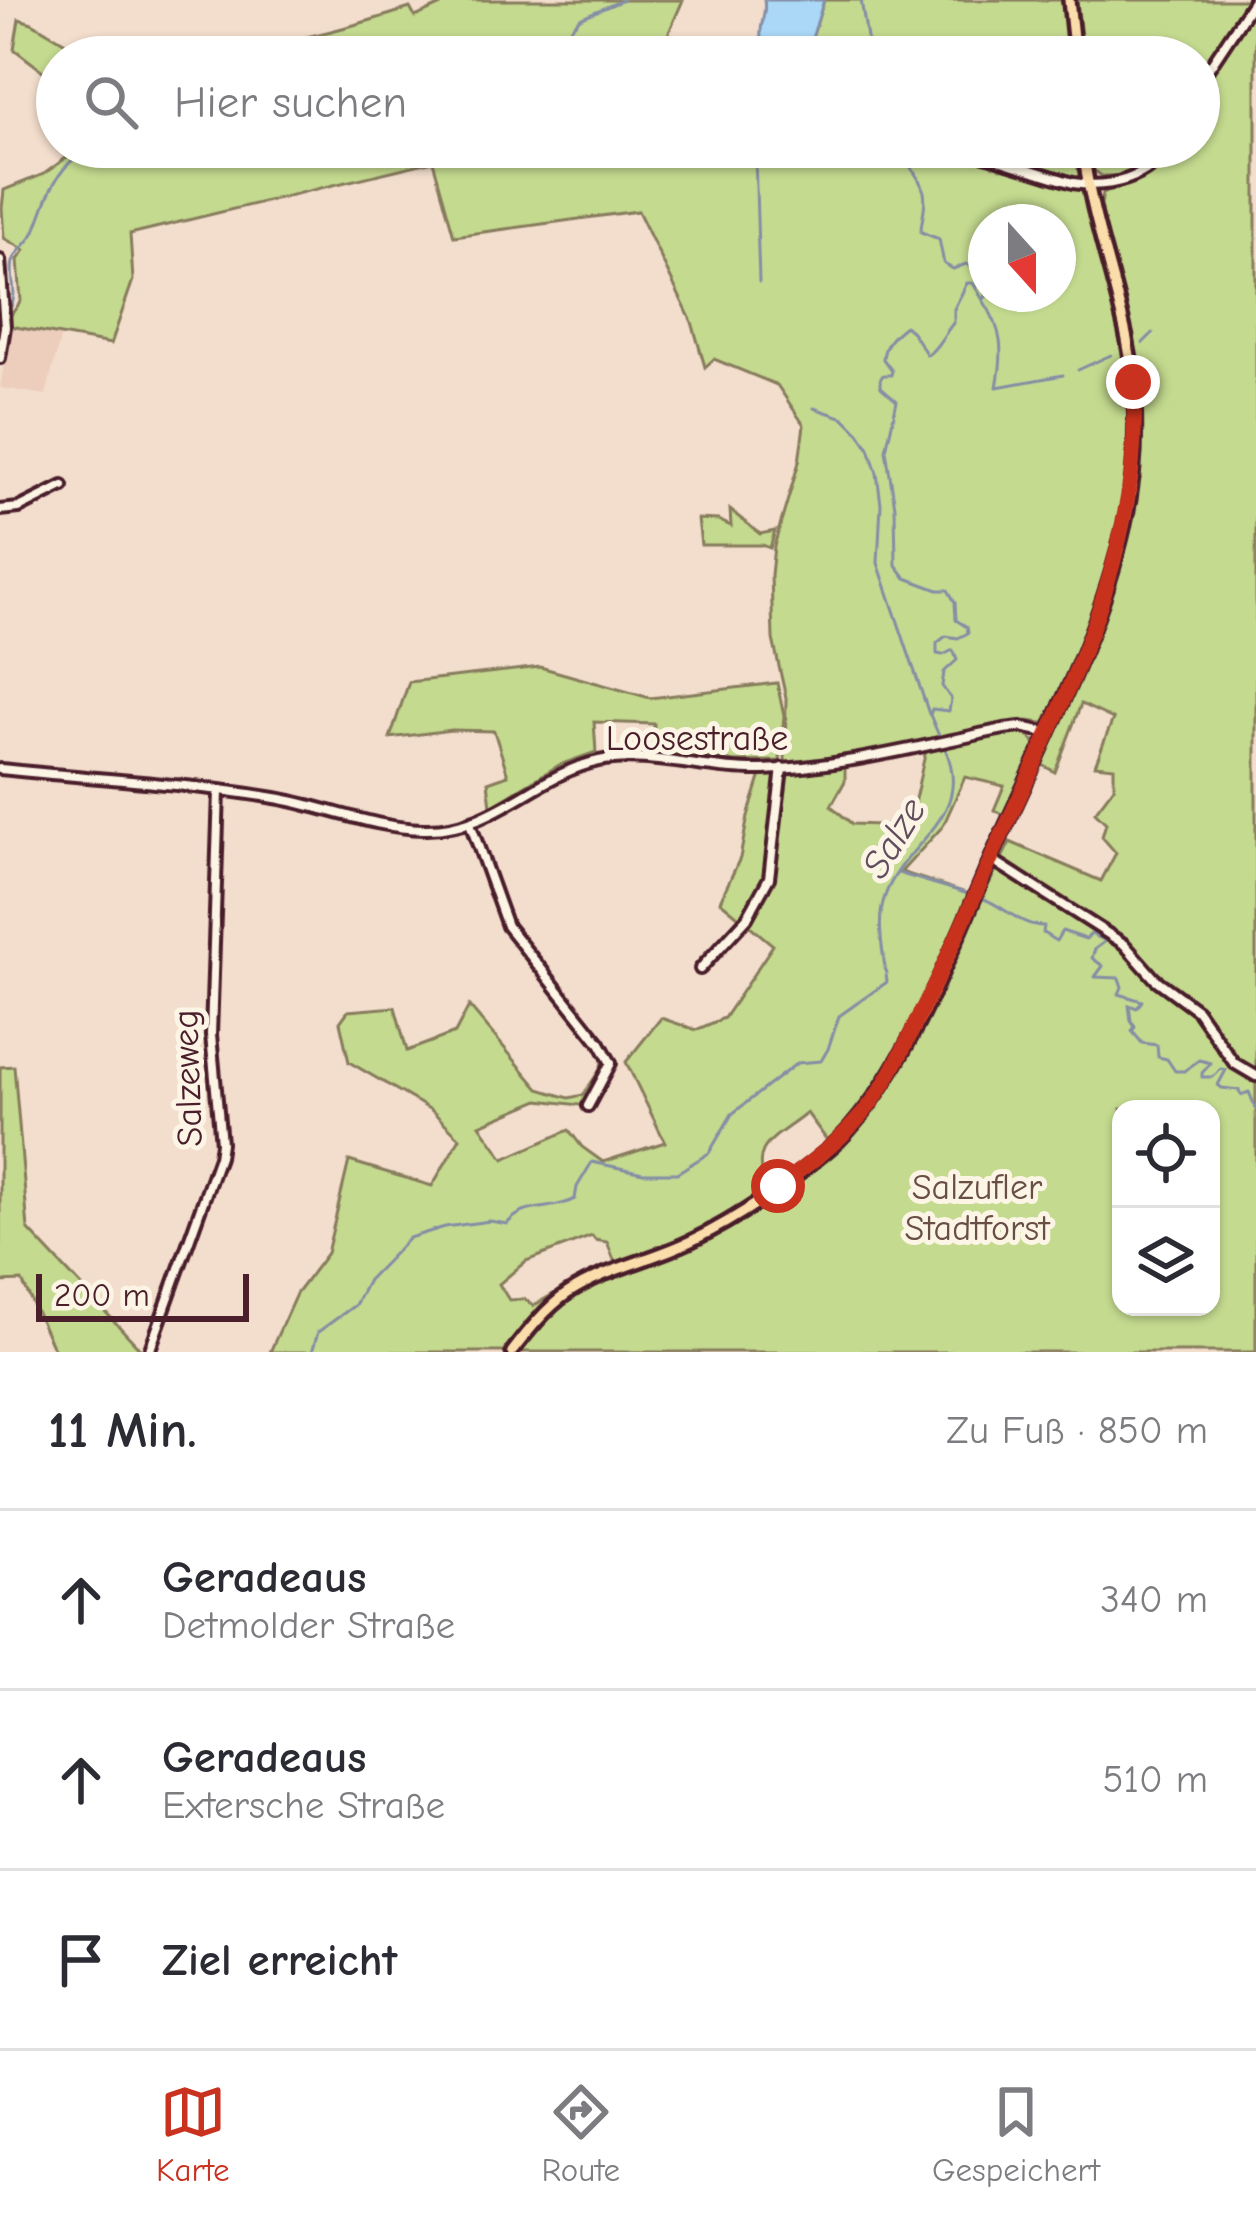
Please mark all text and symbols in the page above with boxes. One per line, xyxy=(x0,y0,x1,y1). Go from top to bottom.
search box xyxy=(36,36,1220,168)
icon: search xyxy=(78,69,144,135)
text: Hier suchen xyxy=(174,76,407,128)
north arrow xyxy=(968,204,1076,312)
route end xyxy=(1106,355,1160,409)
street label: Loosestraße xyxy=(606,718,788,759)
water label: Salze xyxy=(853,790,935,886)
street label: Salzeweg xyxy=(165,1009,211,1147)
map controls xyxy=(1112,1100,1220,1316)
button: locate xyxy=(1112,1100,1220,1208)
route start xyxy=(751,1159,805,1213)
park label: Salzufler Stadtforst xyxy=(904,1167,1051,1249)
button: layers xyxy=(1112,1208,1220,1316)
scale bar xyxy=(36,1268,249,1321)
text: 200 m xyxy=(54,1276,150,1314)
text: 11 Min. xyxy=(48,1401,197,1460)
text: Zu Fuß · 850 m xyxy=(946,1408,1208,1453)
text: Geradeaus xyxy=(162,1551,366,1603)
icon: ahead xyxy=(48,1567,114,1633)
text: 340 m xyxy=(1100,1577,1208,1622)
text: Detmolder Straße xyxy=(162,1603,455,1648)
text: Geradeaus xyxy=(162,1731,366,1783)
icon: ahead xyxy=(48,1747,114,1813)
text: 510 m xyxy=(1102,1757,1208,1802)
text: Extersche Straße xyxy=(162,1783,445,1828)
icon: arrive xyxy=(48,1927,114,1993)
text: Ziel erreicht xyxy=(162,1934,397,1986)
tab: Karte xyxy=(156,2079,230,2189)
tab: Route xyxy=(541,2079,620,2189)
tab: Gespeichert xyxy=(932,2079,1100,2189)

